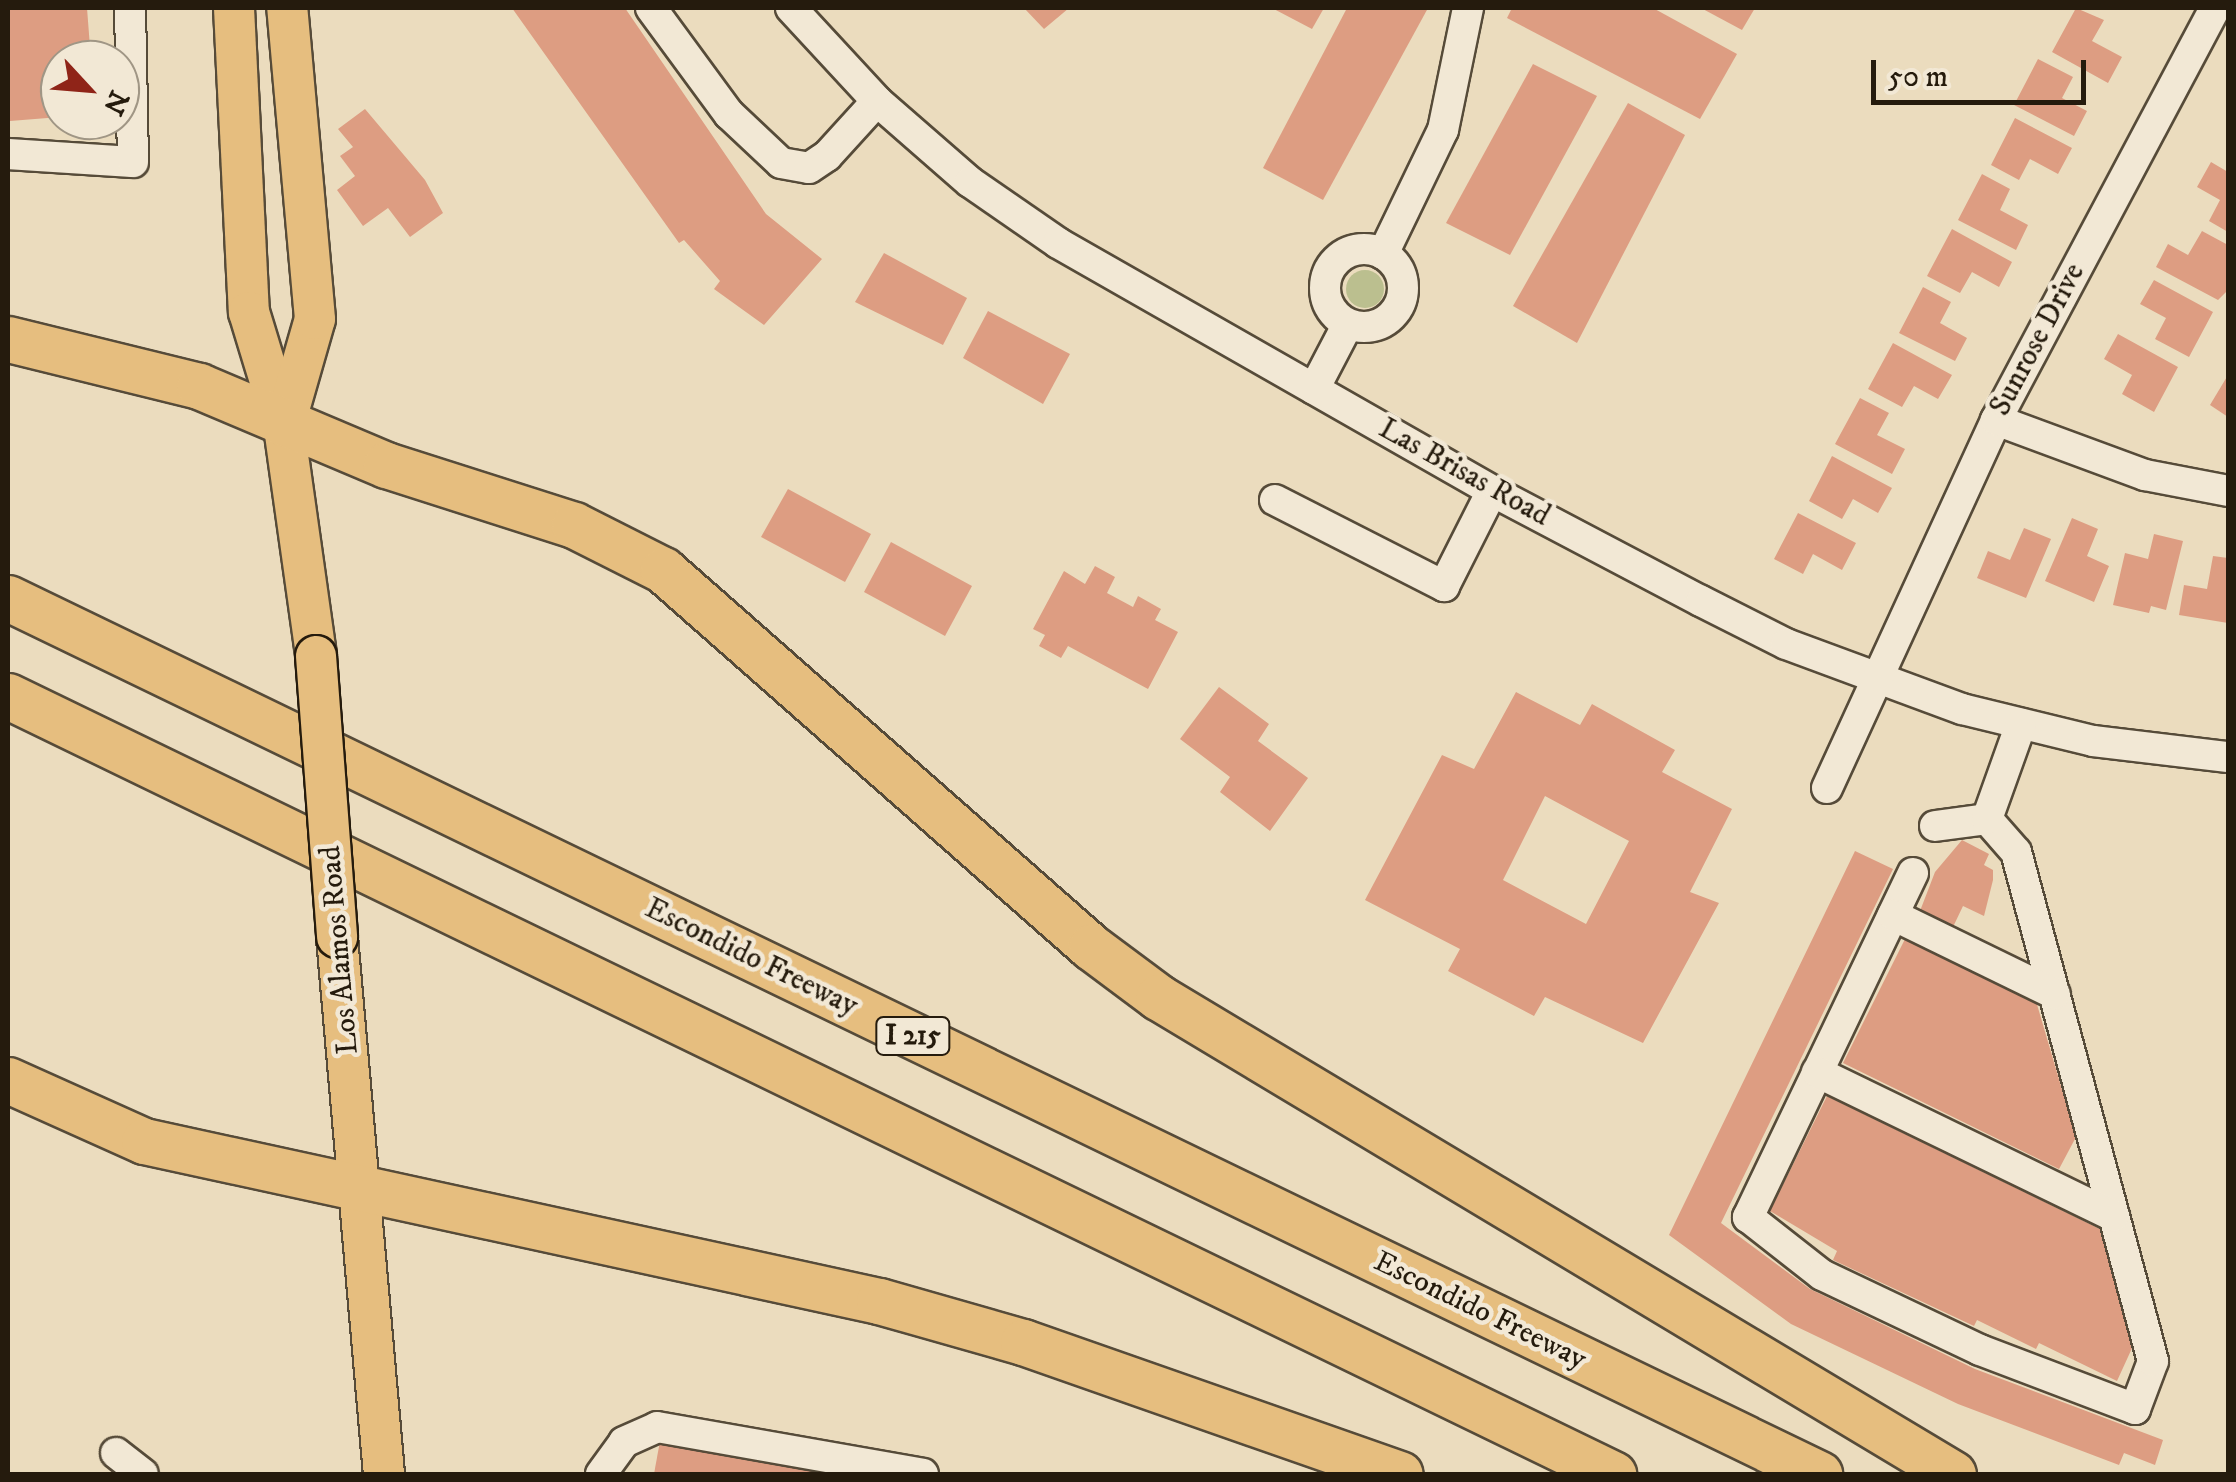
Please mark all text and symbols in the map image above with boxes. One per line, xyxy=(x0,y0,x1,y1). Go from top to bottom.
north arrow xyxy=(40,40,140,140)
scale bar xyxy=(1876,40,2091,102)
text: 50 m xyxy=(1888,59,1948,96)
text: N xyxy=(95,84,136,120)
street label: Sunrose Drive xyxy=(1983,258,2093,422)
street label: Las Brisas Road xyxy=(1372,411,1556,535)
street label: Los Alamos Road xyxy=(313,844,367,1056)
street label: Escondido Freeway xyxy=(639,891,863,1025)
road number: I 215 xyxy=(873,1013,953,1059)
street label: Escondido Freeway xyxy=(1368,1244,1592,1378)

